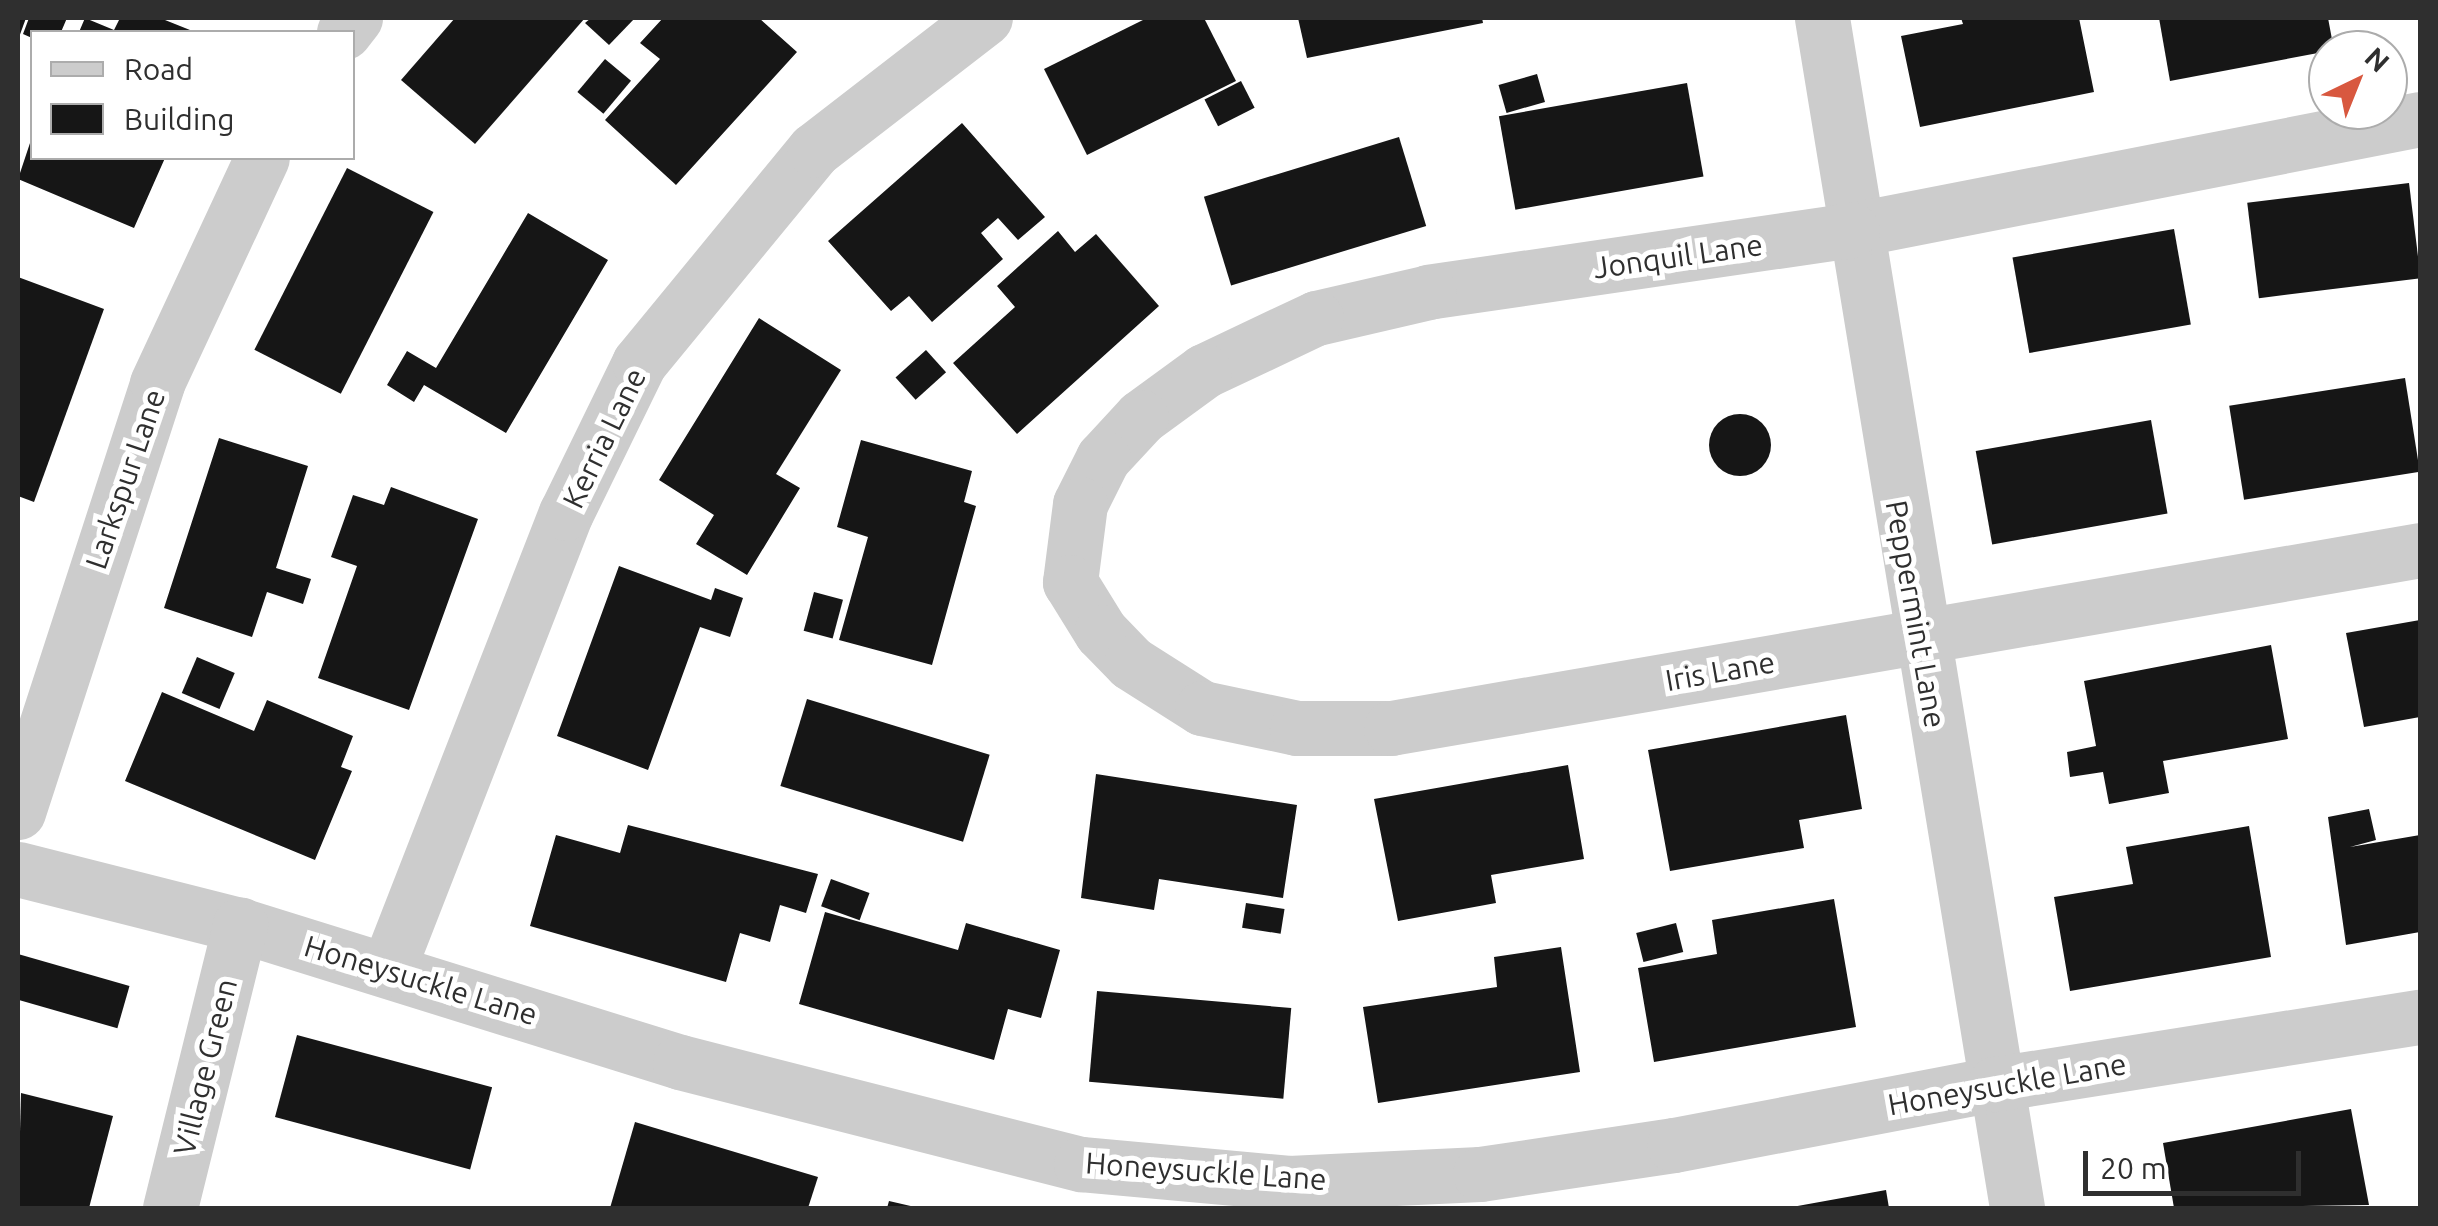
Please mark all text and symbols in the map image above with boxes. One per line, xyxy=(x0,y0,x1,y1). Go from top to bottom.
legend xyxy=(30,30,355,160)
north arrow xyxy=(2308,30,2408,130)
text: N xyxy=(2359,41,2396,78)
text: Road xyxy=(124,52,193,86)
text: Building xyxy=(124,102,235,136)
street label: Jonquil Lane xyxy=(1591,226,1765,286)
street label: Kerria Lane xyxy=(555,362,653,514)
street label: Larkspur Lane xyxy=(77,384,173,574)
street label: Peppermint Lane xyxy=(1878,497,1954,731)
street label: Iris Lane xyxy=(1662,644,1778,698)
street label: Honeysuckle Lane xyxy=(300,927,542,1033)
street label: Village Green xyxy=(166,975,244,1159)
street label: Honeysuckle Lane xyxy=(1885,1045,2129,1123)
scale bar xyxy=(2088,1131,2306,1193)
street label: Honeysuckle Lane xyxy=(1084,1145,1328,1197)
text: 20 m xyxy=(2100,1151,2167,1185)

